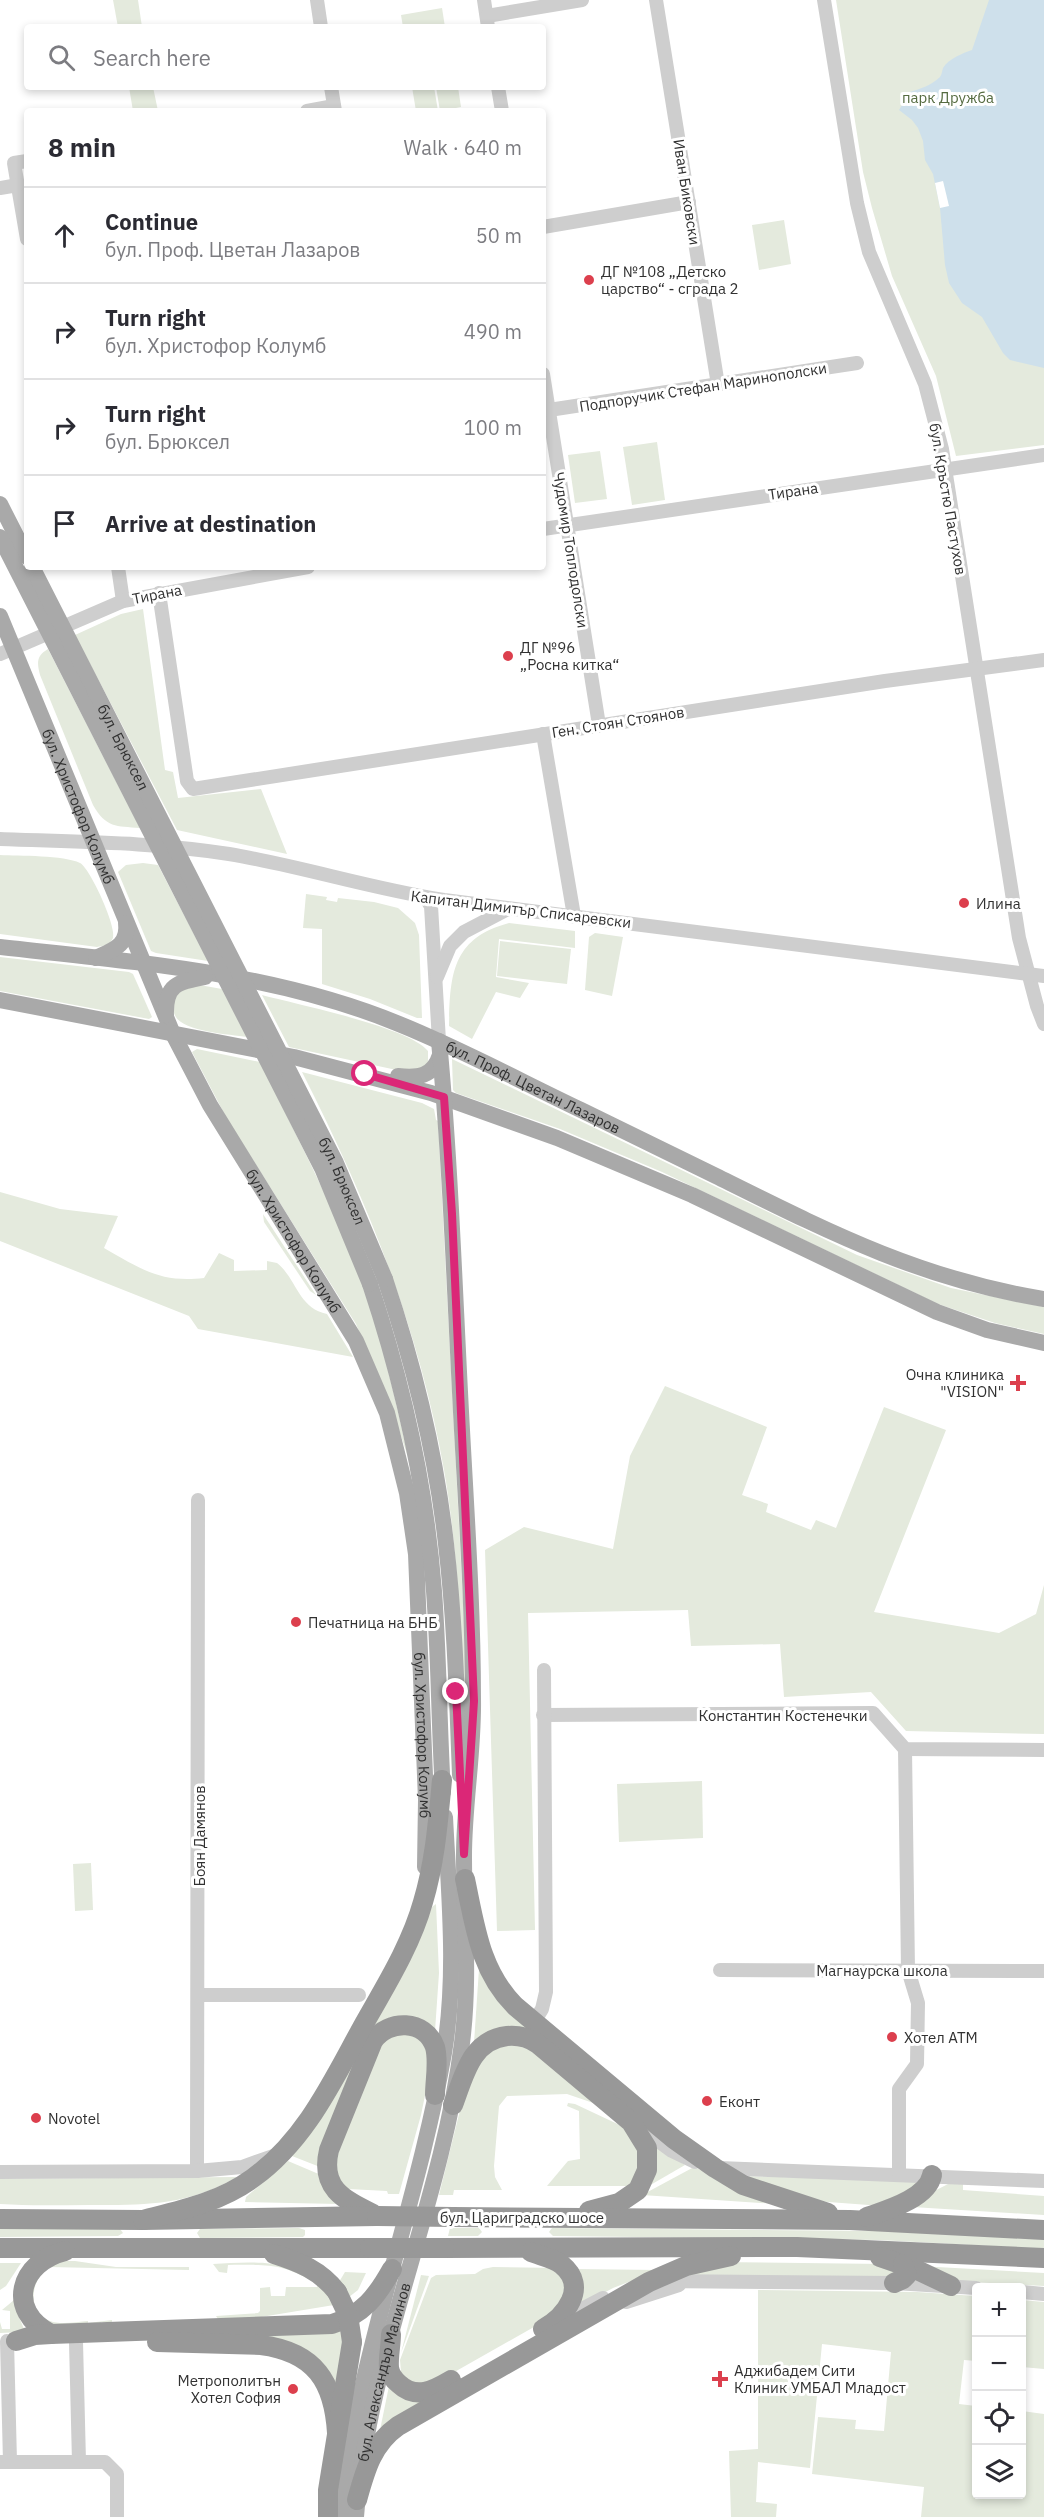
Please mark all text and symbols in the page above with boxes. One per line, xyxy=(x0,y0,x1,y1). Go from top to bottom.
search box xyxy=(24,24,546,90)
icon: search xyxy=(45,41,78,74)
text: Search here xyxy=(93,43,211,72)
park label: парк Дружба xyxy=(902,88,994,107)
text: 8 min xyxy=(48,130,116,164)
text: Walk · 640 m xyxy=(404,134,522,161)
street label: Иван Биковски xyxy=(669,138,705,246)
text: Continue xyxy=(105,207,198,236)
icon: ahead xyxy=(48,219,81,252)
text: 50 m xyxy=(476,222,522,249)
text: бул. Проф. Цветан Лазаров xyxy=(105,236,361,263)
place label: ДГ №108 „Детско царство“ - сграда 2 xyxy=(601,262,739,298)
marker: ДГ №108 „Детско царство“ - сграда 2 xyxy=(582,273,596,287)
text: Turn right xyxy=(105,303,206,332)
icon: right xyxy=(48,315,81,348)
text: 490 m xyxy=(464,318,522,345)
text: бул. Христофор Колумб xyxy=(105,332,326,359)
street label: Подпоручик Стефан Маринополски xyxy=(578,358,828,416)
text: Turn right xyxy=(105,399,206,428)
icon: right xyxy=(48,411,81,444)
text: 100 m xyxy=(464,414,522,441)
street label: бул. Кръстю Пастухов xyxy=(925,422,971,576)
text: бул. Брюксел xyxy=(105,428,230,455)
street label: Чудомир Топлодолски xyxy=(549,471,593,629)
street label: Тирана xyxy=(767,478,819,504)
icon: arrive xyxy=(48,507,81,540)
text: Arrive at destination xyxy=(105,509,316,538)
street label: Тирана xyxy=(131,580,183,608)
place label: ДГ №96 „Росна китка“ xyxy=(520,638,619,674)
marker: ДГ №96 „Росна китка“ xyxy=(501,649,515,663)
street label: бул. Брюксел xyxy=(94,701,154,793)
street label: Ген. Стоян Стоянов xyxy=(550,702,686,742)
street label: бул. Христофор Колумб xyxy=(38,726,119,887)
street label: Капитан Димитър Списаревски xyxy=(410,886,632,932)
place label: Илина xyxy=(976,894,1021,913)
marker: Илина xyxy=(957,896,971,910)
street label: бул. Проф. Цветан Лазаров xyxy=(443,1036,624,1137)
route start xyxy=(351,1060,377,1086)
street label: бул. Брюксел xyxy=(315,1134,370,1227)
street label: бул. Христофор Колумб xyxy=(242,1165,346,1316)
place label: Очна клиника "VISION" xyxy=(906,1365,1004,1401)
marker: Очна клиника "VISION" xyxy=(1009,1374,1027,1392)
place label: Печатница на БНБ xyxy=(308,1613,438,1632)
marker: Печатница на БНБ xyxy=(289,1615,303,1629)
street label: бул. Христофор Колумб xyxy=(411,1652,436,1819)
route end xyxy=(442,1678,468,1704)
street label: Константин Костенечки xyxy=(698,1706,868,1725)
street label: Боян Дамянов xyxy=(190,1785,209,1887)
street label: Магнаурска школа xyxy=(816,1961,948,1980)
place label: Хотел АТМ xyxy=(904,2028,978,2047)
marker: Хотел АТМ xyxy=(885,2030,899,2044)
place label: Еконт xyxy=(719,2092,760,2111)
marker: Еконт xyxy=(700,2094,714,2108)
place label: Novotel xyxy=(48,2109,100,2128)
marker: Novotel xyxy=(29,2111,43,2125)
street label: бул. Цариградско шосе xyxy=(440,2208,604,2227)
street label: бул. Александър Малинов xyxy=(353,2280,414,2463)
map controls xyxy=(972,2283,1026,2499)
button: + xyxy=(972,2283,1026,2337)
button: − xyxy=(972,2337,1026,2391)
place label: Аджибадем Сити Клиник УМБАЛ Младост xyxy=(734,2361,906,2397)
marker: Аджибадем Сити Клиник УМБАЛ Младост xyxy=(711,2370,729,2388)
place label: Метрополитън Хотел София xyxy=(177,2371,281,2407)
marker: Метрополитън Хотел София xyxy=(286,2382,300,2396)
button: locate xyxy=(972,2391,1026,2445)
button: layers xyxy=(972,2445,1026,2499)

